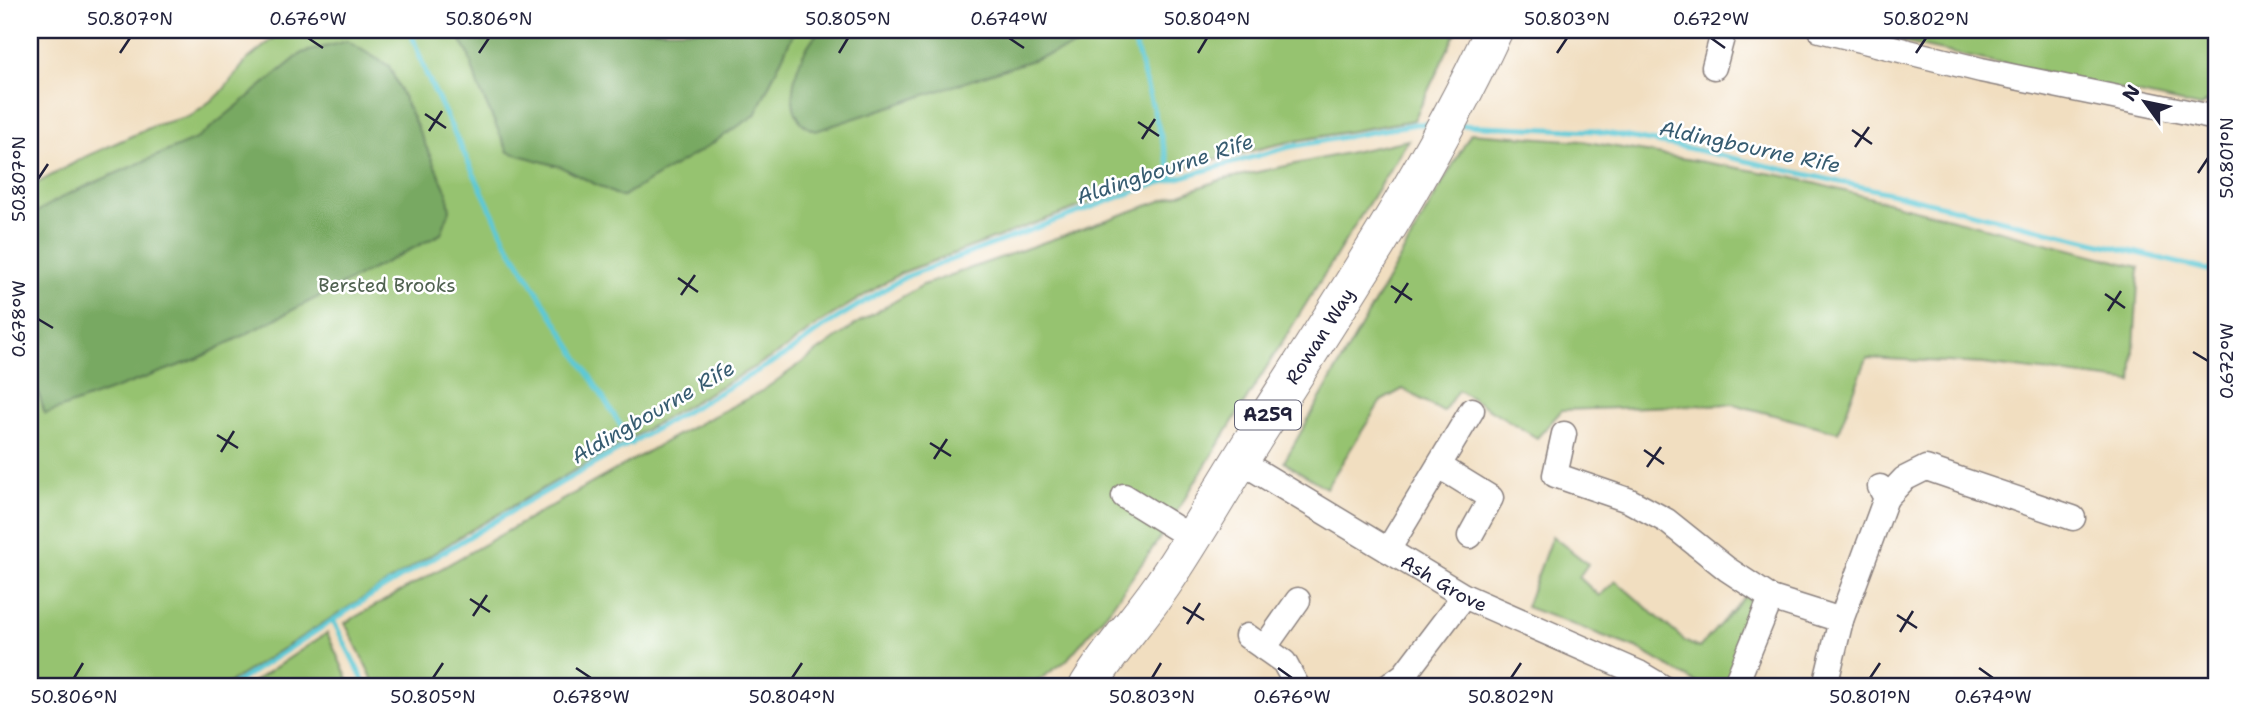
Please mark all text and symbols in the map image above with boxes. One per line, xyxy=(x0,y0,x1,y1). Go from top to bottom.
text: 50.807°N xyxy=(87,7,173,31)
text: 0.676°W xyxy=(269,7,347,31)
text: 50.806°N xyxy=(446,7,532,31)
text: 50.805°N xyxy=(805,7,891,31)
text: 0.674°W xyxy=(970,7,1048,31)
text: 50.804°N xyxy=(1164,7,1250,31)
text: 50.803°N xyxy=(1524,7,1610,31)
text: 0.672°W xyxy=(1673,7,1749,31)
text: 50.802°N xyxy=(1883,7,1969,31)
north arrow xyxy=(2110,66,2180,136)
text: N xyxy=(2117,80,2146,106)
water label: Aldingbourne Rife xyxy=(1657,114,1843,180)
text: 50.801°N xyxy=(2215,117,2239,199)
water label: Aldingbourne Rife xyxy=(1073,127,1257,211)
text: 50.807°N xyxy=(7,136,31,222)
park label: Bersted Brooks xyxy=(318,273,456,298)
text: 0.678°W xyxy=(7,280,31,358)
street label: Rowan Way xyxy=(1280,283,1360,389)
text: 0.672°W xyxy=(2215,323,2239,399)
water label: Aldingbourne Rife xyxy=(566,354,740,470)
road number: A259 xyxy=(1235,400,1301,430)
street label: Ash Grove xyxy=(1396,549,1491,618)
text: 50.806°N xyxy=(31,685,117,709)
text: 50.805°N xyxy=(390,685,476,709)
text: 0.678°W xyxy=(552,685,630,709)
text: 50.804°N xyxy=(749,685,835,709)
text: 50.803°N xyxy=(1109,685,1195,709)
text: 0.676°W xyxy=(1253,685,1331,709)
text: 50.802°N xyxy=(1468,685,1554,709)
text: 50.801°N xyxy=(1829,685,1911,709)
text: 0.674°W xyxy=(1954,685,2032,709)

